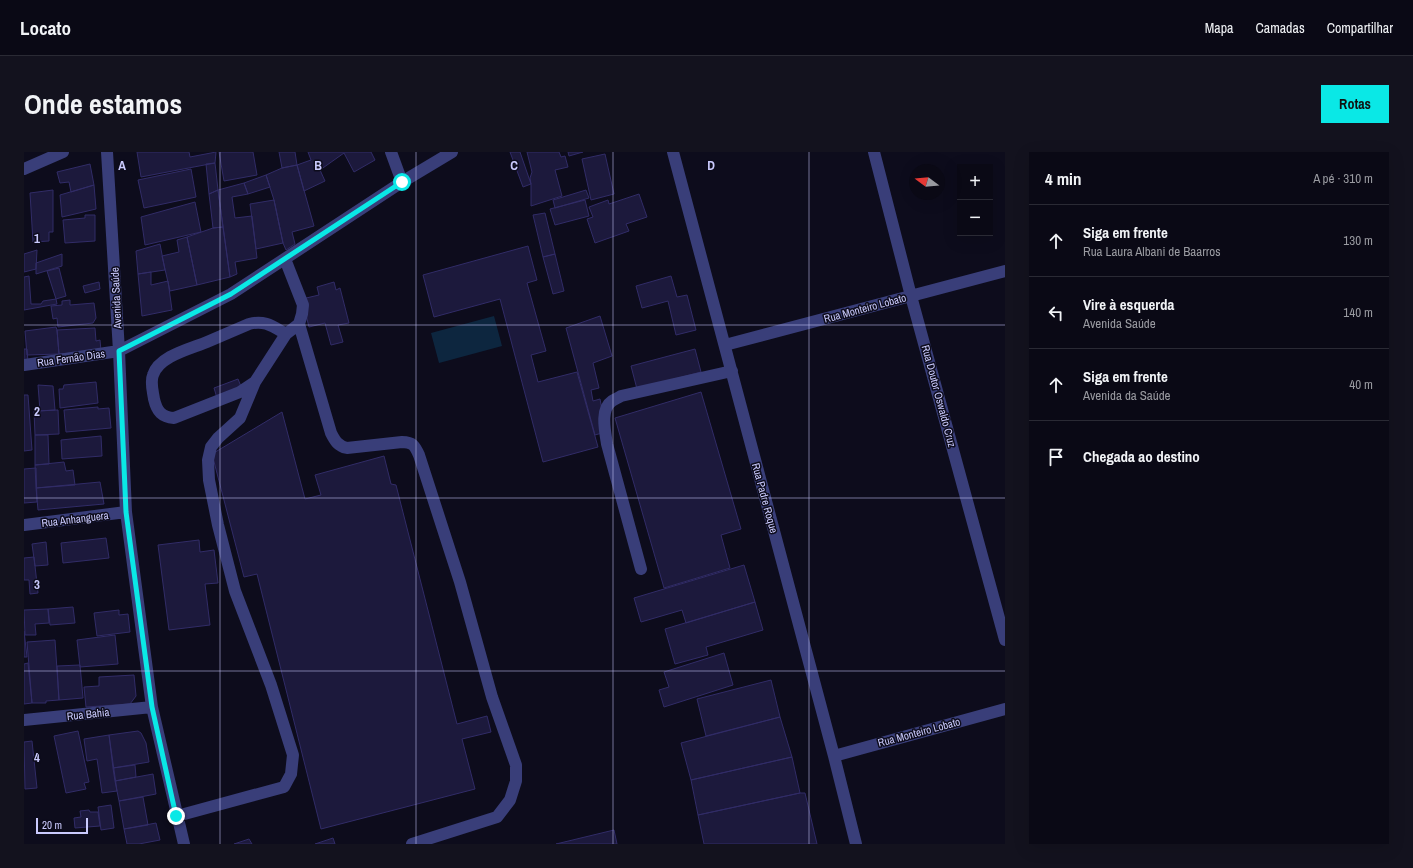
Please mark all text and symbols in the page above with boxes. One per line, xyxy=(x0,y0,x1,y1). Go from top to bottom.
text: Locato xyxy=(20,15,71,41)
text: Mapa xyxy=(1205,19,1234,37)
text: Camadas xyxy=(1256,19,1305,37)
text: Compartilhar xyxy=(1327,19,1393,37)
text: Onde estamos xyxy=(24,85,182,123)
button: Rotas xyxy=(1321,85,1389,123)
text: A xyxy=(118,157,126,174)
text: B xyxy=(314,157,322,174)
text: C xyxy=(510,157,518,174)
text: D xyxy=(707,157,715,174)
north arrow xyxy=(909,164,945,200)
map controls xyxy=(957,164,993,236)
button: + xyxy=(957,164,993,200)
text: 4 min xyxy=(1045,167,1081,190)
text: A pé · 310 m xyxy=(1313,170,1373,187)
route start xyxy=(393,173,411,191)
button: − xyxy=(957,200,993,236)
text: Siga em frente xyxy=(1083,222,1168,243)
text: 1 xyxy=(34,230,40,247)
icon: ahead xyxy=(1045,230,1067,252)
text: 130 m xyxy=(1343,232,1373,249)
text: Rua Laura Albani de Baarros xyxy=(1083,243,1221,260)
street label: Avenida Saúde xyxy=(107,267,125,330)
street label: Rua Monteiro Lobato xyxy=(822,290,908,326)
text: Vire à esquerda xyxy=(1083,294,1174,315)
icon: left xyxy=(1045,302,1067,324)
text: 140 m xyxy=(1343,304,1373,321)
text: Avenida Saúde xyxy=(1083,315,1156,332)
street label: Rua Doutor Oswaldo Cruz xyxy=(919,343,960,449)
street label: Rua Fernão Dias xyxy=(36,346,106,370)
text: Siga em frente xyxy=(1083,366,1168,387)
icon: ahead xyxy=(1045,374,1067,396)
text: 40 m xyxy=(1349,376,1373,393)
text: Avenida da Saúde xyxy=(1083,387,1171,404)
text: 2 xyxy=(34,403,40,420)
icon: arrive xyxy=(1045,446,1067,468)
text: Chegada ao destino xyxy=(1083,446,1200,467)
street label: Rua Padre Roque xyxy=(749,461,781,535)
street label: Rua Anhanguera xyxy=(41,508,109,530)
text: 3 xyxy=(34,576,40,593)
street label: Rua Bahia xyxy=(66,705,110,723)
street label: Rua Monteiro Lobato xyxy=(876,714,962,750)
text: 4 xyxy=(34,749,40,766)
route end xyxy=(167,807,185,825)
scale bar xyxy=(36,816,88,835)
text: 20 m xyxy=(42,818,62,832)

